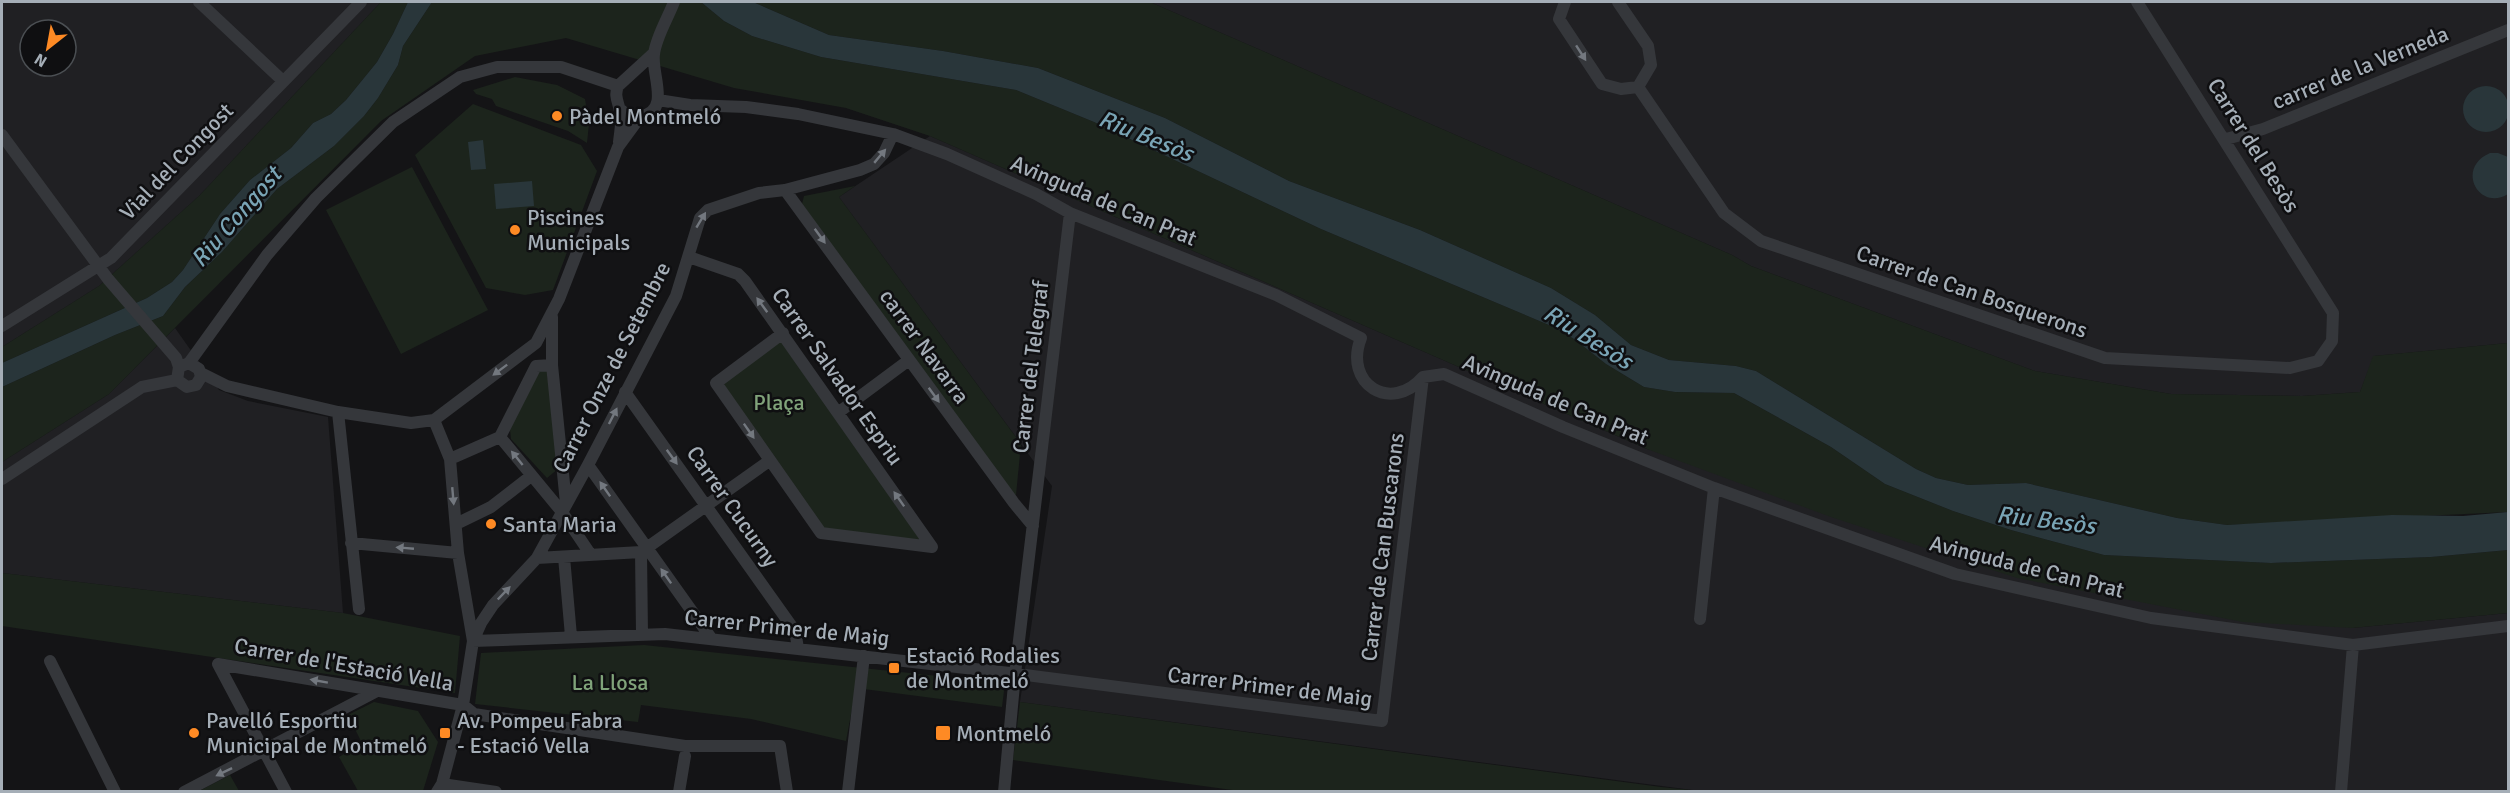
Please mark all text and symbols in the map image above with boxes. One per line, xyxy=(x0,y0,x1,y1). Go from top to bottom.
north arrow xyxy=(18,18,78,78)
street label: carrer de la Verneda xyxy=(2268,20,2452,115)
one-way arrow xyxy=(1576,44,1587,61)
text: N xyxy=(31,49,51,71)
street label: Carrer del Besòs xyxy=(2202,73,2306,217)
street label: Vial del Congost xyxy=(114,97,239,225)
place label: Pàdel Montmeló xyxy=(569,103,721,130)
water label: Riu Besòs xyxy=(1094,103,1200,169)
marker: Pàdel Montmeló xyxy=(550,109,564,123)
one-way arrow xyxy=(873,148,886,164)
street label: Avinguda de Can Prat xyxy=(1007,149,1201,252)
water label: Riu Congost xyxy=(184,159,289,273)
place label: Piscines Municipals xyxy=(527,204,630,256)
one-way arrow xyxy=(696,212,707,228)
marker: Piscines Municipals xyxy=(508,223,522,237)
one-way arrow xyxy=(814,228,826,244)
street label: Carrer de Can Bosquerons xyxy=(1853,239,2091,344)
street label: Carrer Onze de Setembre xyxy=(547,257,676,477)
street label: Carrer del Telegraf xyxy=(1007,278,1055,455)
street label: Carrer Salvador Espriu xyxy=(766,282,909,470)
street label: carrer Navarra xyxy=(874,284,975,409)
one-way arrow xyxy=(757,297,769,313)
water label: Riu Besòs xyxy=(1538,298,1640,377)
street label: Avinguda de Can Prat xyxy=(1459,348,1653,451)
one-way arrow xyxy=(492,363,507,375)
one-way arrow xyxy=(928,387,940,402)
park label: Plaça xyxy=(753,389,805,416)
one-way arrow xyxy=(608,407,618,424)
one-way arrow xyxy=(743,423,755,439)
street label: Carrer de Can Buscarons xyxy=(1355,431,1410,663)
street label: Carrer Cucurny xyxy=(681,441,785,573)
one-way arrow xyxy=(666,448,678,464)
one-way arrow xyxy=(511,451,524,466)
one-way arrow xyxy=(600,481,611,497)
one-way arrow xyxy=(448,487,458,506)
one-way arrow xyxy=(893,491,905,507)
water label: Riu Besòs xyxy=(1995,499,2100,541)
place label: Santa Maria xyxy=(503,511,617,538)
marker: Santa Maria xyxy=(484,517,498,531)
street label: Avinguda de Can Prat xyxy=(1927,529,2127,604)
one-way arrow xyxy=(395,543,414,553)
one-way arrow xyxy=(660,568,672,584)
one-way arrow xyxy=(497,585,511,600)
street label: Carrer Primer de Maig xyxy=(683,603,891,652)
street label: Carrer de l'Estació Vella xyxy=(232,632,456,697)
place label: Estació Rodalies de Montmeló xyxy=(906,642,1060,694)
marker: Estació Rodalies de Montmeló xyxy=(887,661,901,675)
street label: Carrer Primer de Maig xyxy=(1166,661,1374,712)
park label: La Llosa xyxy=(572,669,648,696)
one-way arrow xyxy=(309,677,328,686)
place label: Pavelló Esportiu Municipal de Montmeló xyxy=(206,707,427,759)
place label: Av. Pompeu Fabra - Estació Vella xyxy=(457,707,623,759)
place label: Montmeló xyxy=(956,720,1051,747)
marker: Montmeló xyxy=(934,724,952,742)
marker: Pavelló Esportiu Municipal de Montmeló xyxy=(187,726,201,740)
marker: Av. Pompeu Fabra - Estació Vella xyxy=(438,726,452,740)
one-way arrow xyxy=(216,767,233,776)

